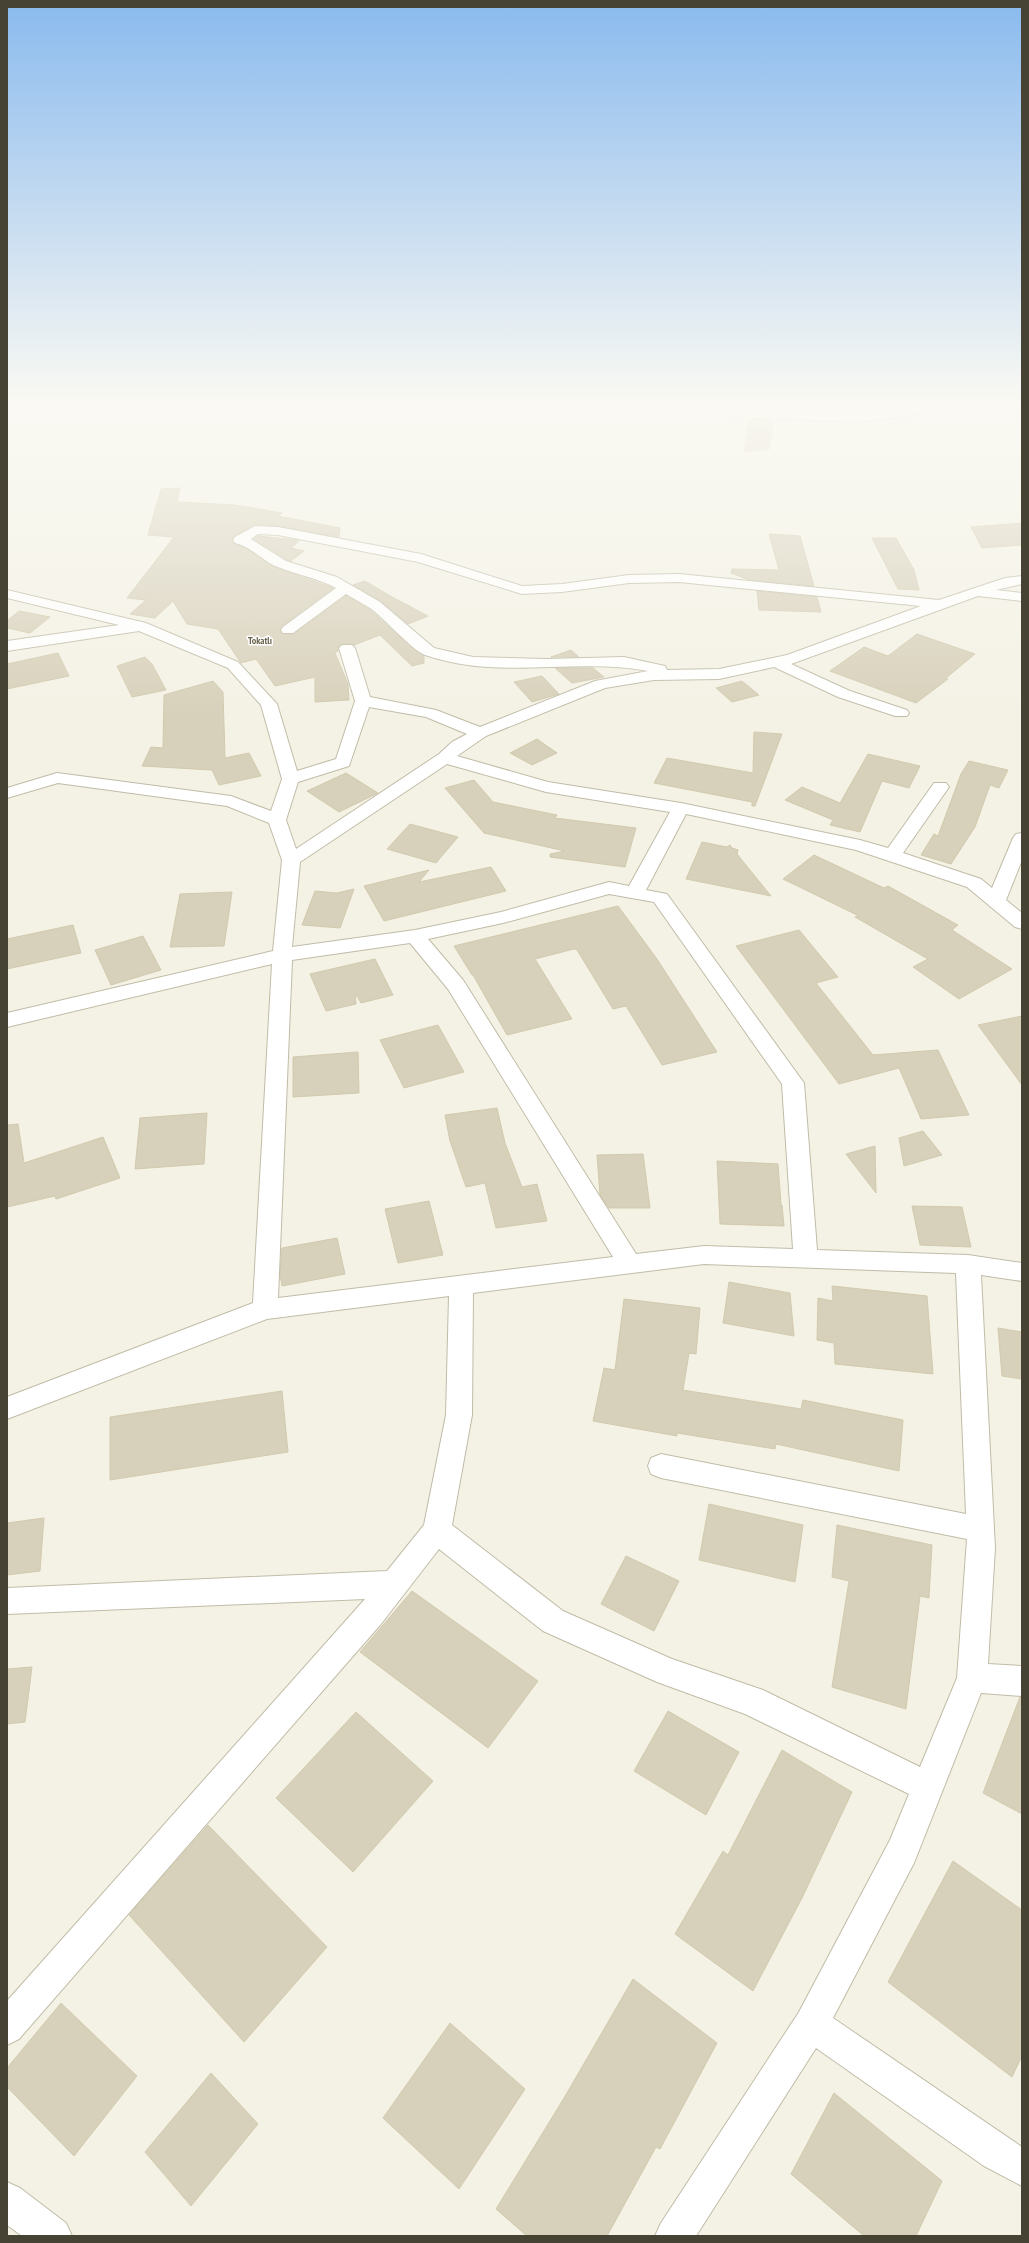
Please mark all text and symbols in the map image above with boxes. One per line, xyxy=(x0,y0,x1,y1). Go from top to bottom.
district label: Tokatlı xyxy=(248,634,272,647)

